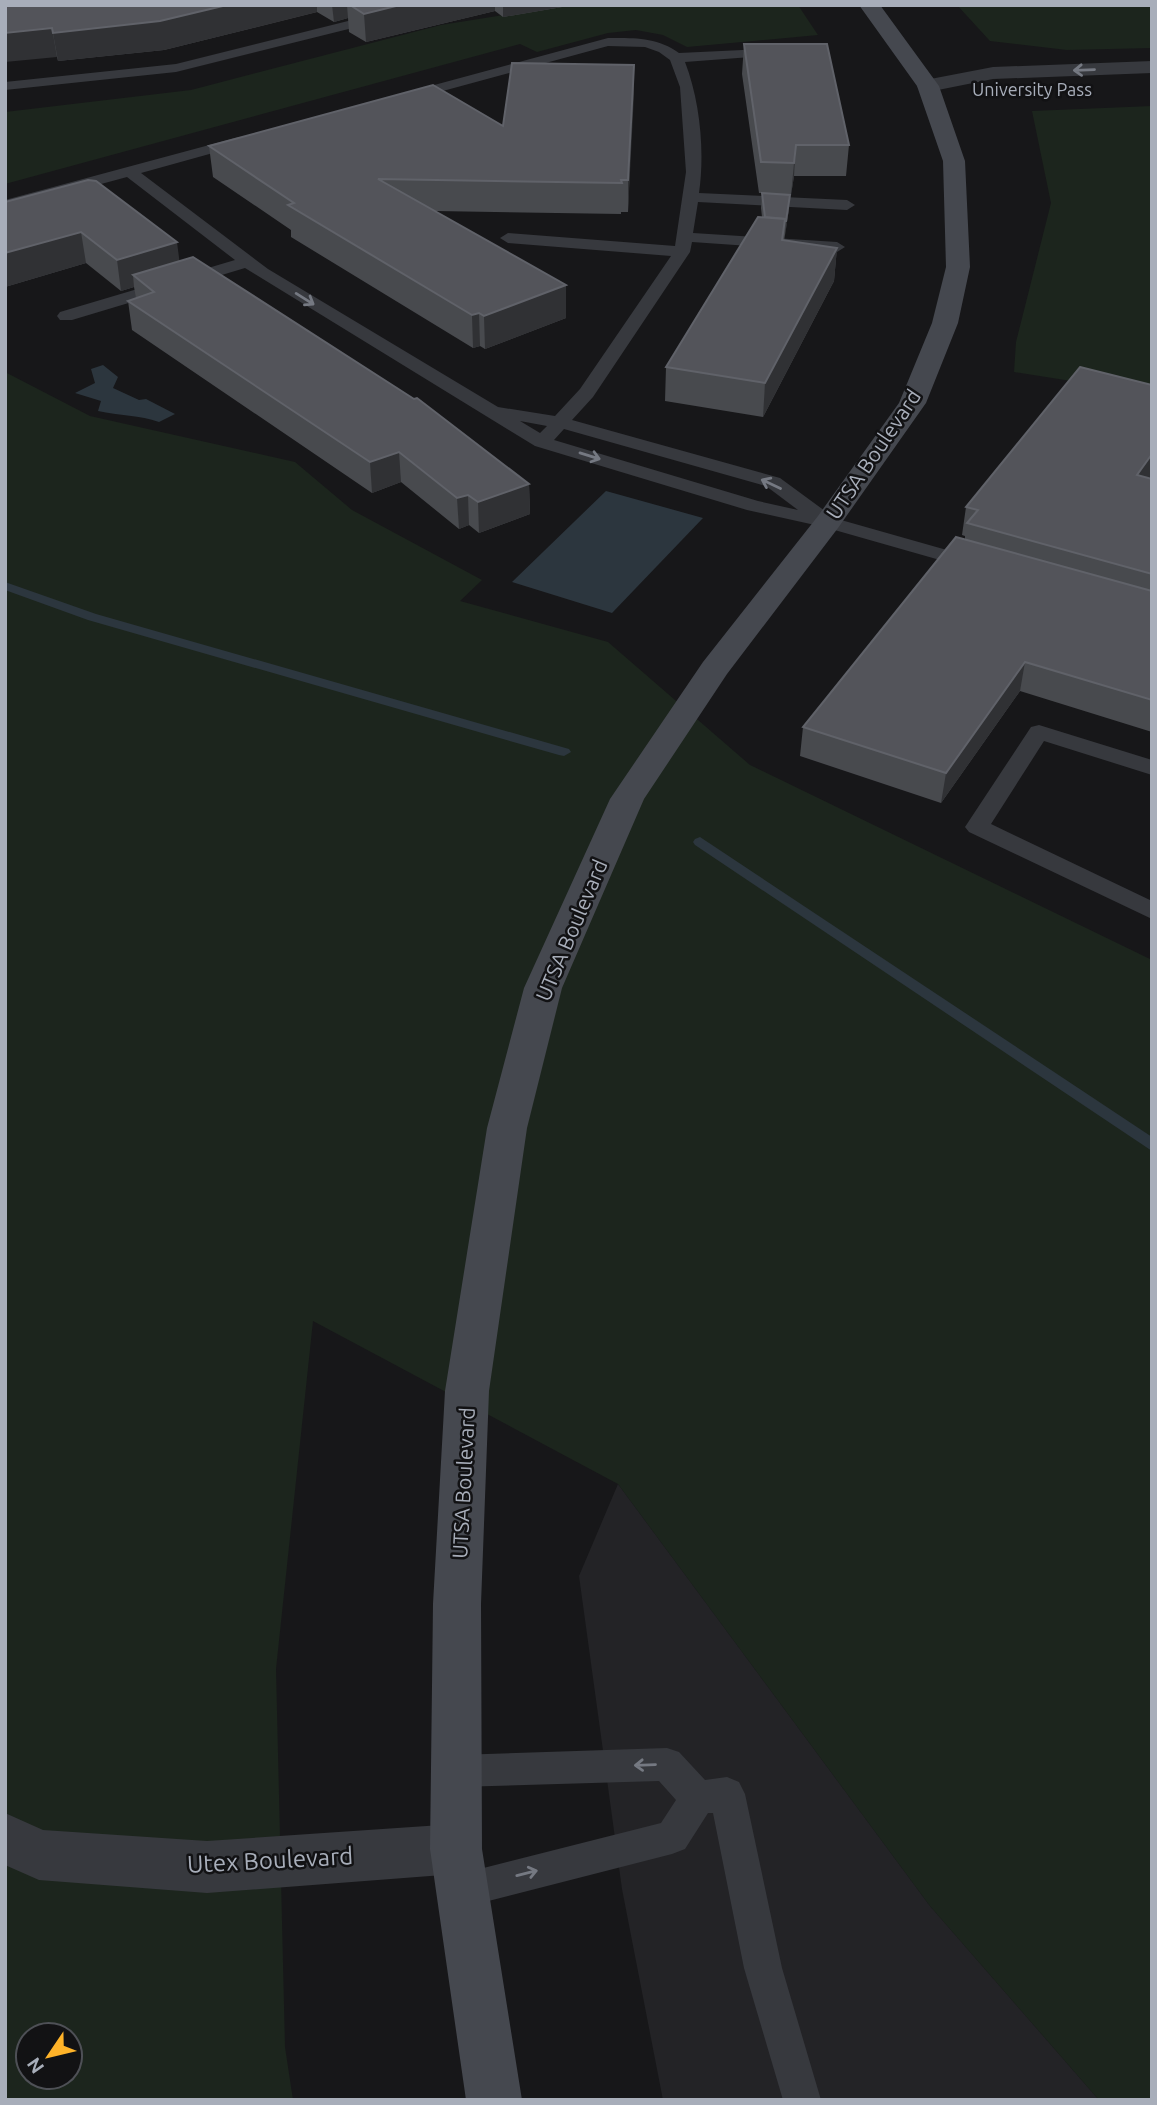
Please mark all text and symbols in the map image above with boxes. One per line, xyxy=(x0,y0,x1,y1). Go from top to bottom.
one-way arrow xyxy=(1072,63,1095,76)
street label: University Pass xyxy=(972,79,1092,99)
one-way arrow xyxy=(295,292,314,307)
street label: UTSA Boulevard xyxy=(821,385,925,523)
one-way arrow xyxy=(578,451,600,464)
one-way arrow xyxy=(761,477,782,490)
street label: UTSA Boulevard xyxy=(530,856,612,1004)
street label: UTSA Boulevard xyxy=(447,1407,479,1559)
one-way arrow xyxy=(633,1758,656,1771)
street label: Utex Boulevard xyxy=(186,1842,354,1878)
one-way arrow xyxy=(515,1866,538,1879)
north arrow xyxy=(14,2021,84,2091)
text: N xyxy=(22,2054,48,2078)

